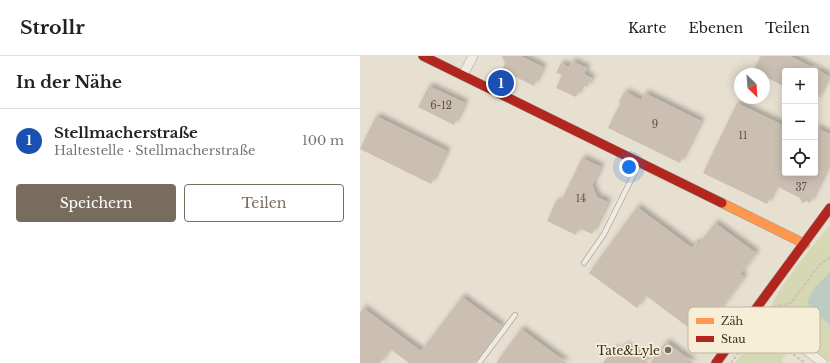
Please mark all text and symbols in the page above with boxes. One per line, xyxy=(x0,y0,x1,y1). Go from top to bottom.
text: Strollr xyxy=(20,16,85,39)
text: Karte xyxy=(628,19,667,37)
text: Ebenen xyxy=(689,19,743,37)
text: Teilen xyxy=(765,19,810,37)
pin: 1 xyxy=(488,68,514,98)
north arrow xyxy=(734,68,770,104)
map controls xyxy=(782,68,818,176)
button: + xyxy=(782,68,818,104)
text: In der Nähe xyxy=(16,72,122,93)
house number: 6-12 xyxy=(430,99,452,112)
button: − xyxy=(782,104,818,140)
house number: 9 xyxy=(652,118,658,131)
text: Stellmacherstraße xyxy=(54,123,198,142)
house number: 11 xyxy=(739,129,747,142)
text: 1 xyxy=(26,132,32,149)
text: 100 m xyxy=(302,132,344,149)
button: locate xyxy=(782,140,818,176)
text: Haltestelle · Stellmacherstraße xyxy=(54,142,256,159)
your location xyxy=(619,157,639,177)
house number: 37 xyxy=(795,181,808,194)
button: Speichern xyxy=(16,184,176,222)
button: Teilen xyxy=(184,184,344,222)
house number: 14 xyxy=(576,192,586,205)
legend xyxy=(688,307,820,353)
text: Zäh xyxy=(721,314,744,328)
text: Stau xyxy=(721,332,746,346)
place label: Tate&Lyle xyxy=(597,343,660,358)
marker: Tate&Lyle xyxy=(663,345,673,355)

